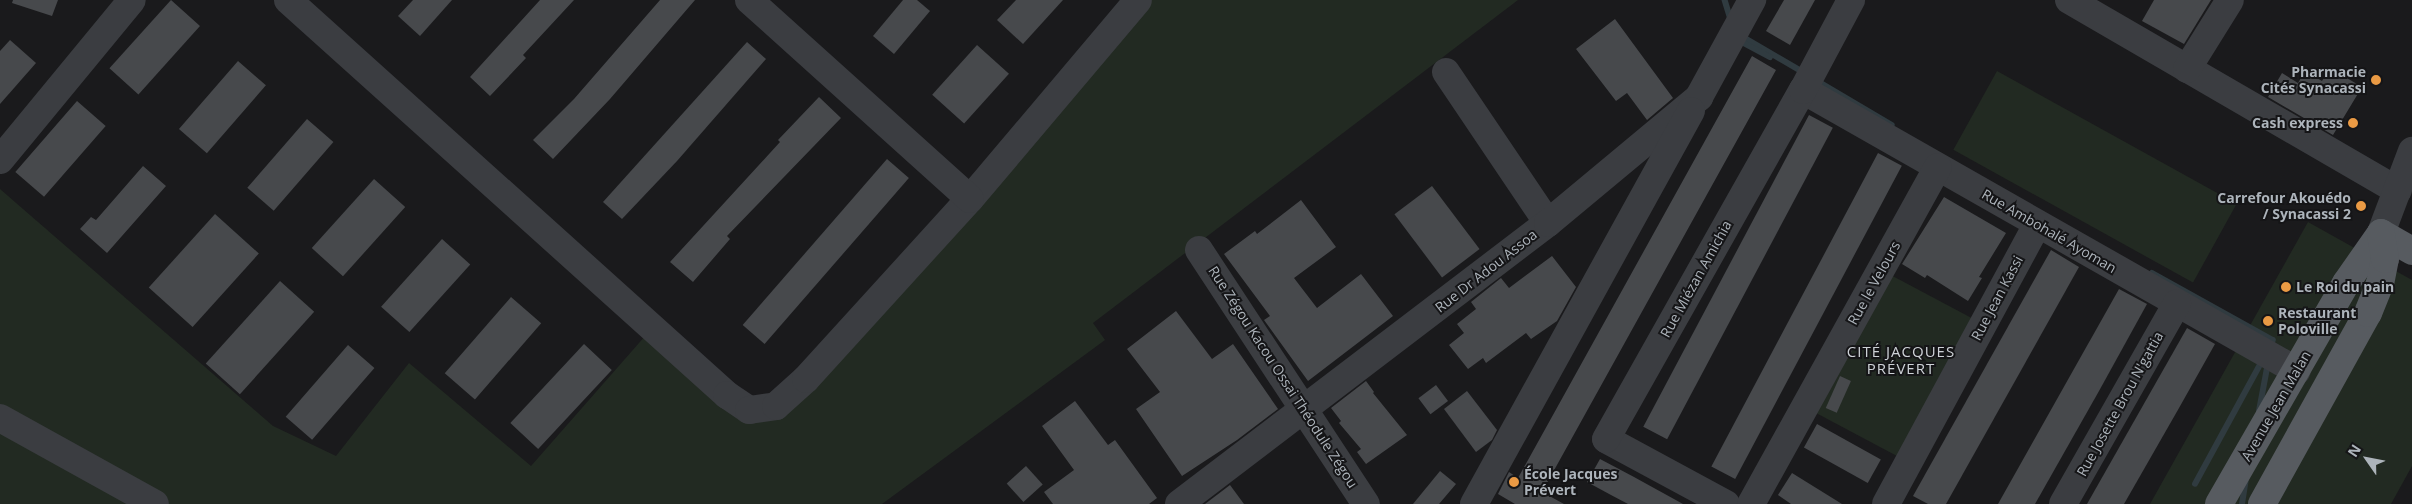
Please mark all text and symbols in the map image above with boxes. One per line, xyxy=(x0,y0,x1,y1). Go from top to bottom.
place label: Pharmacie Cités Synacassi xyxy=(2261,64,2366,96)
marker: Pharmacie Cités Synacassi xyxy=(2370,74,2382,86)
place label: Cash express xyxy=(2252,115,2343,131)
marker: Cash express xyxy=(2347,117,2359,129)
street label: Rue Ambohalé Ayoman xyxy=(1979,186,2119,276)
place label: Carrefour Akouédo / Synacassi 2 xyxy=(2217,190,2351,222)
marker: Carrefour Akouédo / Synacassi 2 xyxy=(2355,200,2367,212)
street label: Rue Miézan Amichia xyxy=(1657,218,1735,340)
street label: Rue Dr Adou Assoa xyxy=(1432,226,1540,316)
street label: Rue le Velours xyxy=(1844,238,1904,328)
street label: Rue Jean Kassi xyxy=(1968,253,2026,343)
street label: Rue Zégou Kacou Ossai Théodule Zégou xyxy=(1205,263,1361,491)
place label: Le Roi du pain xyxy=(2296,279,2394,295)
marker: Le Roi du pain xyxy=(2280,281,2292,293)
place label: Restaurant Poloville xyxy=(2278,305,2356,338)
marker: Restaurant Poloville xyxy=(2262,315,2274,327)
street label: Rue Josette Brou N'gattia xyxy=(2073,329,2167,479)
district label: CITÉ JACQUES PRÉVERT xyxy=(1845,342,1957,377)
street label: Avenue Jean Malan xyxy=(2238,348,2314,464)
north arrow xyxy=(2342,434,2392,484)
text: N xyxy=(2343,441,2365,461)
place label: École Jacques Prévert xyxy=(1524,466,1617,498)
marker: École Jacques Prévert xyxy=(1508,476,1520,488)

